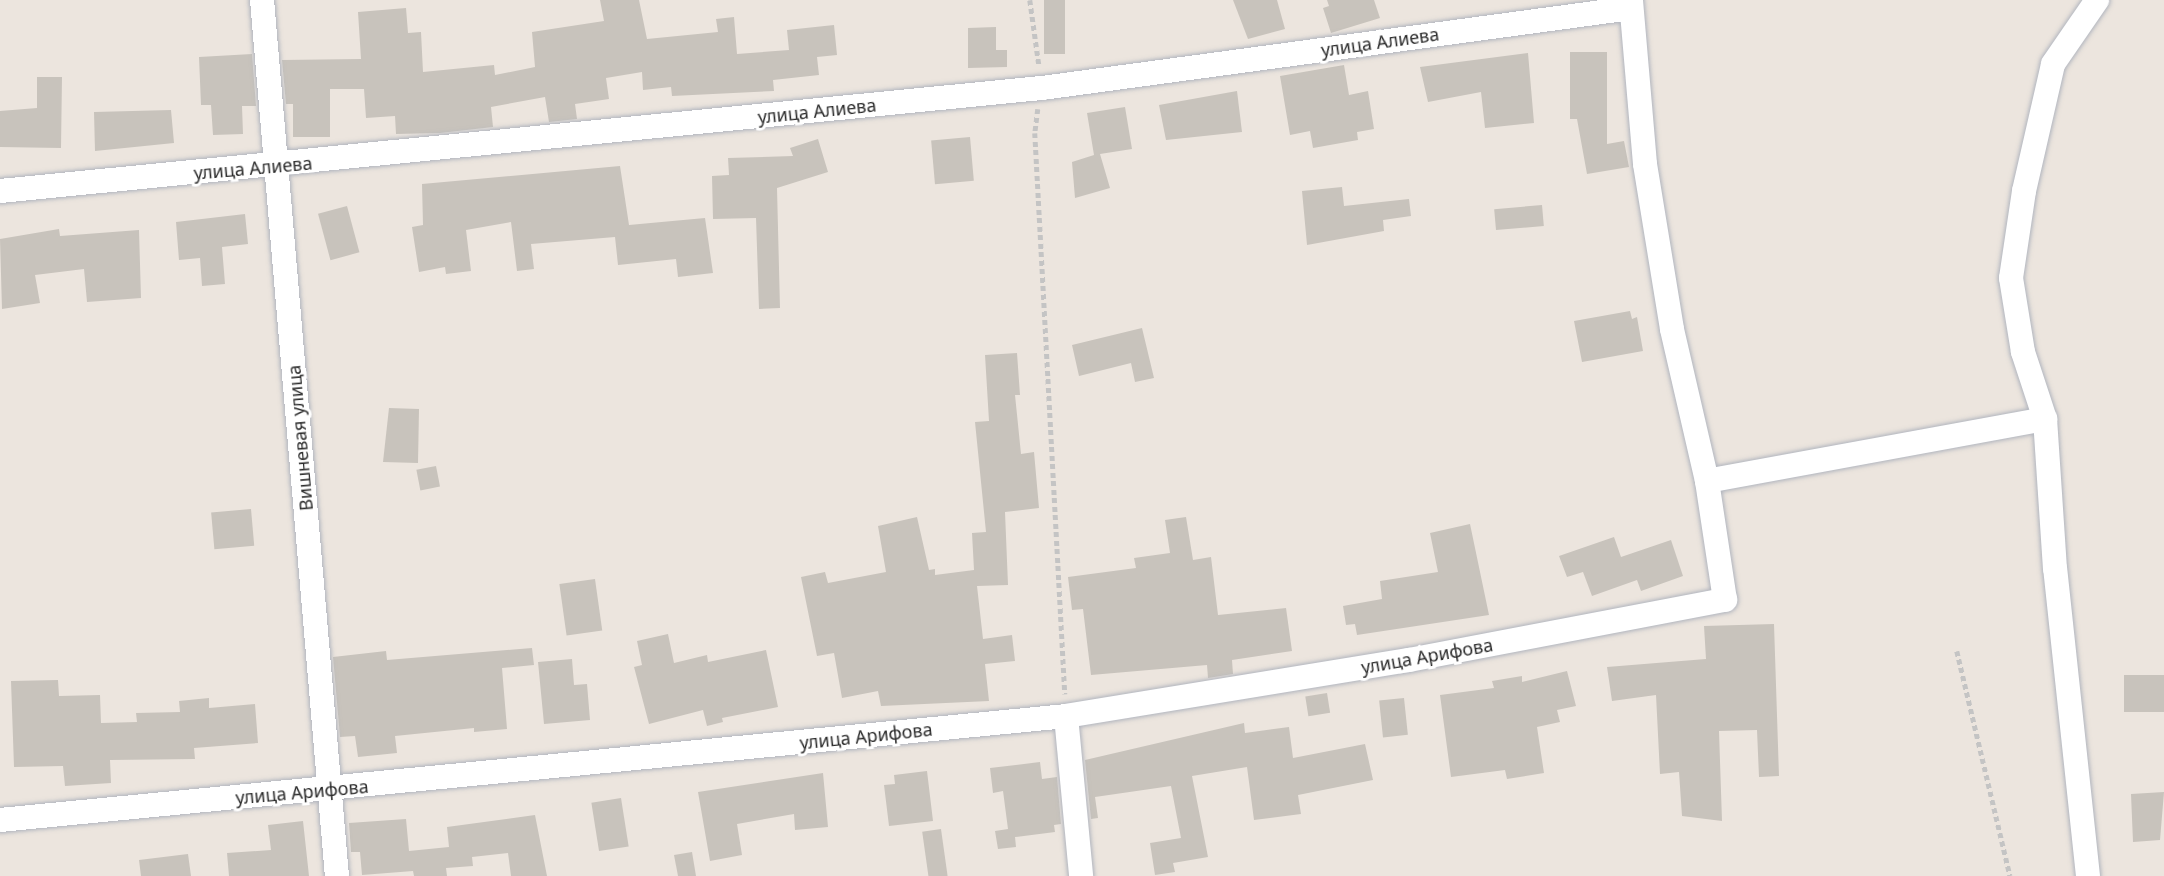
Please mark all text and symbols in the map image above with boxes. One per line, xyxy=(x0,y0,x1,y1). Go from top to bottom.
street label: улица Алиева xyxy=(1320,23,1440,61)
street label: улица Алиева xyxy=(757,94,877,128)
street label: улица Алиева xyxy=(193,152,313,184)
street label: Вишневая улица xyxy=(283,364,317,512)
street label: улица Арифова xyxy=(1359,634,1495,678)
street label: улица Арифова xyxy=(799,718,933,754)
street label: улица Арифова xyxy=(235,775,369,809)

